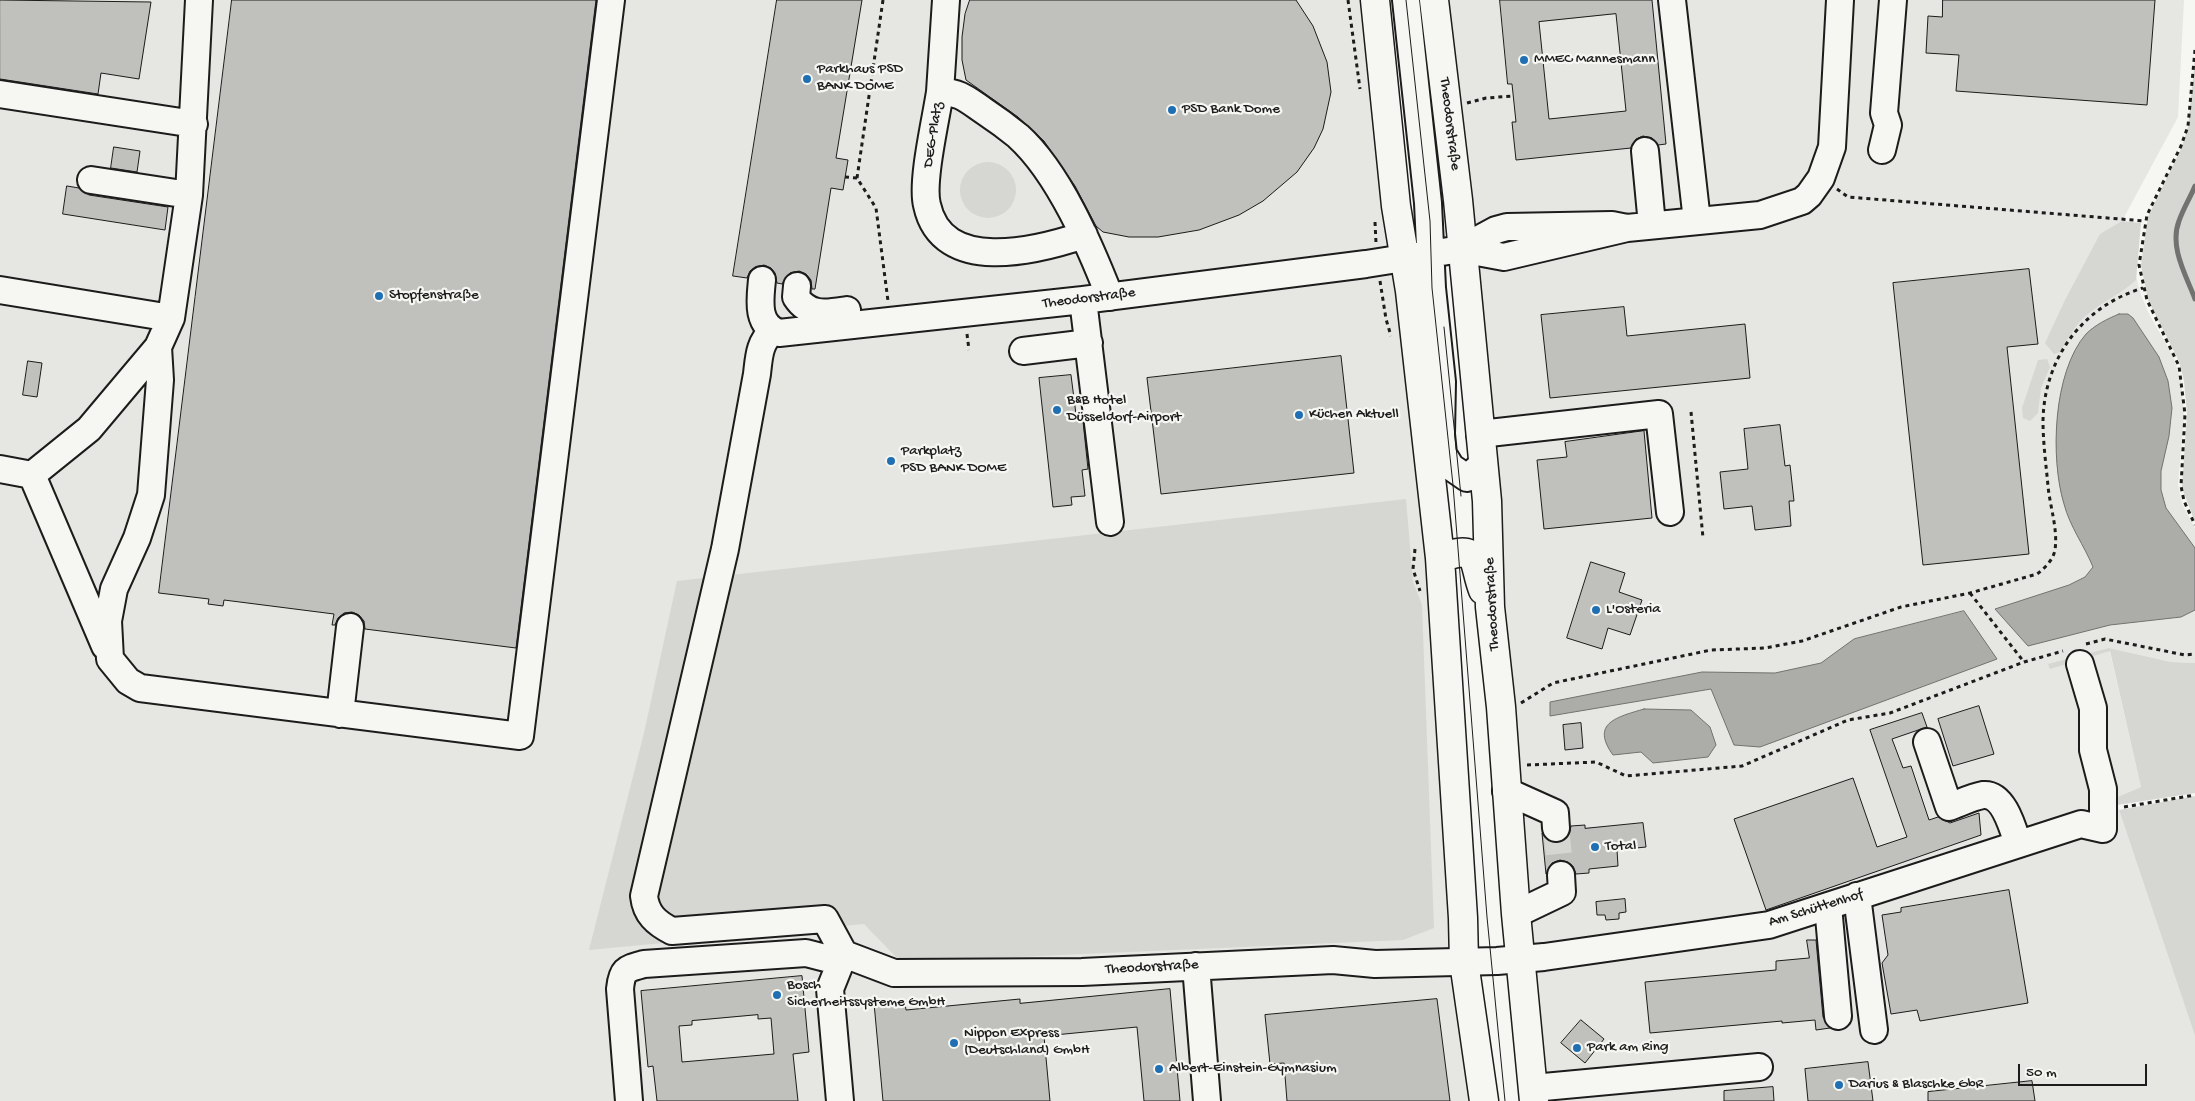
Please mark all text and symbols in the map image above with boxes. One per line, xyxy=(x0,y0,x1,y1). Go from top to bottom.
place label: MMEC Mannesmann xyxy=(1534,51,1655,69)
marker: MMEC Mannesmann xyxy=(1518,54,1530,66)
place label: Parkhaus PSD BANK DOME xyxy=(817,61,903,96)
marker: Parkhaus PSD BANK DOME xyxy=(801,73,813,85)
street label: Theodorstraße xyxy=(1434,77,1464,171)
street label: DEG-Platz xyxy=(920,101,948,169)
place label: PSD Bank Dome xyxy=(1182,101,1280,119)
marker: PSD Bank Dome xyxy=(1166,104,1178,116)
street label: Theodorstraße xyxy=(1042,284,1136,314)
place label: Stopfenstraße xyxy=(389,287,479,305)
marker: Stopfenstraße xyxy=(373,290,385,302)
place label: B&B Hotel Düsseldorf-Airport xyxy=(1067,392,1181,427)
marker: B&B Hotel Düsseldorf-Airport xyxy=(1051,404,1063,416)
place label: Küchen Aktuell xyxy=(1309,406,1399,424)
marker: Küchen Aktuell xyxy=(1293,409,1305,421)
place label: Parkplatz PSD BANK DOME xyxy=(901,443,1006,478)
marker: Parkplatz PSD BANK DOME xyxy=(885,455,897,467)
street label: Theodorstraße xyxy=(1482,557,1504,651)
place label: L'Osteria xyxy=(1606,601,1661,619)
marker: L'Osteria xyxy=(1590,604,1602,616)
place label: Total xyxy=(1605,838,1636,856)
marker: Total xyxy=(1589,841,1601,853)
street label: Am Schüttenhof xyxy=(1767,886,1865,932)
street label: Theodorstraße xyxy=(1105,957,1199,979)
place label: Bosch Sicherheitssysteme GmbH xyxy=(787,977,945,1012)
marker: Bosch Sicherheitssysteme GmbH xyxy=(771,989,783,1001)
place label: Nippon Express (Deutschland) GmbH xyxy=(964,1025,1090,1060)
marker: Nippon Express (Deutschland) GmbH xyxy=(948,1037,960,1049)
place label: Park am Ring xyxy=(1587,1039,1668,1057)
marker: Park am Ring xyxy=(1571,1042,1583,1054)
scale bar xyxy=(2020,1054,2149,1086)
place label: Albert-Einstein-Gymnasium xyxy=(1169,1060,1337,1078)
marker: Albert-Einstein-Gymnasium xyxy=(1153,1063,1165,1075)
text: 50 m xyxy=(2026,1064,2057,1082)
place label: Darius & Blaschke GbR xyxy=(1849,1076,1983,1094)
marker: Darius & Blaschke GbR xyxy=(1833,1079,1845,1091)

